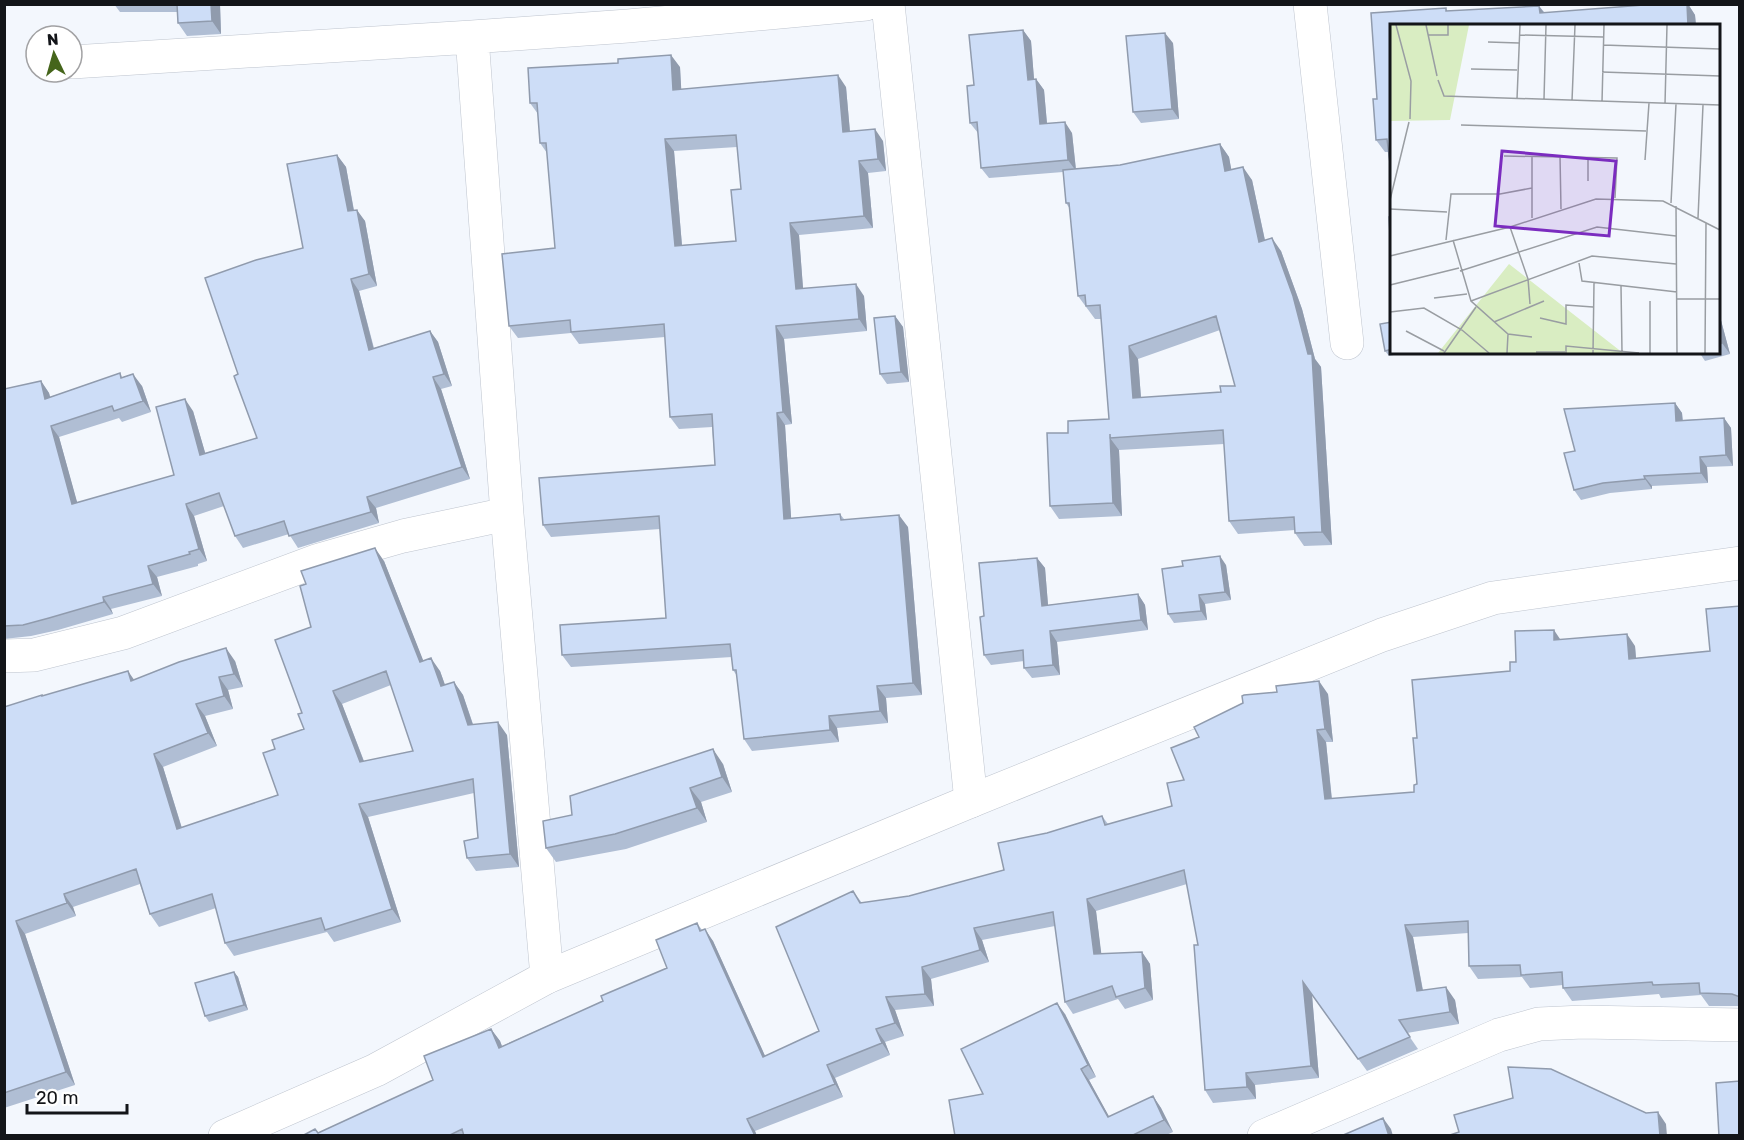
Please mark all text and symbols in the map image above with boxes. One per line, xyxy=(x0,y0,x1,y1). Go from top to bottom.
north arrow xyxy=(24,24,84,84)
inset map xyxy=(1390,24,1720,354)
text: N xyxy=(46,30,59,50)
scale bar xyxy=(27,1077,128,1115)
text: 20 m xyxy=(36,1087,78,1109)

